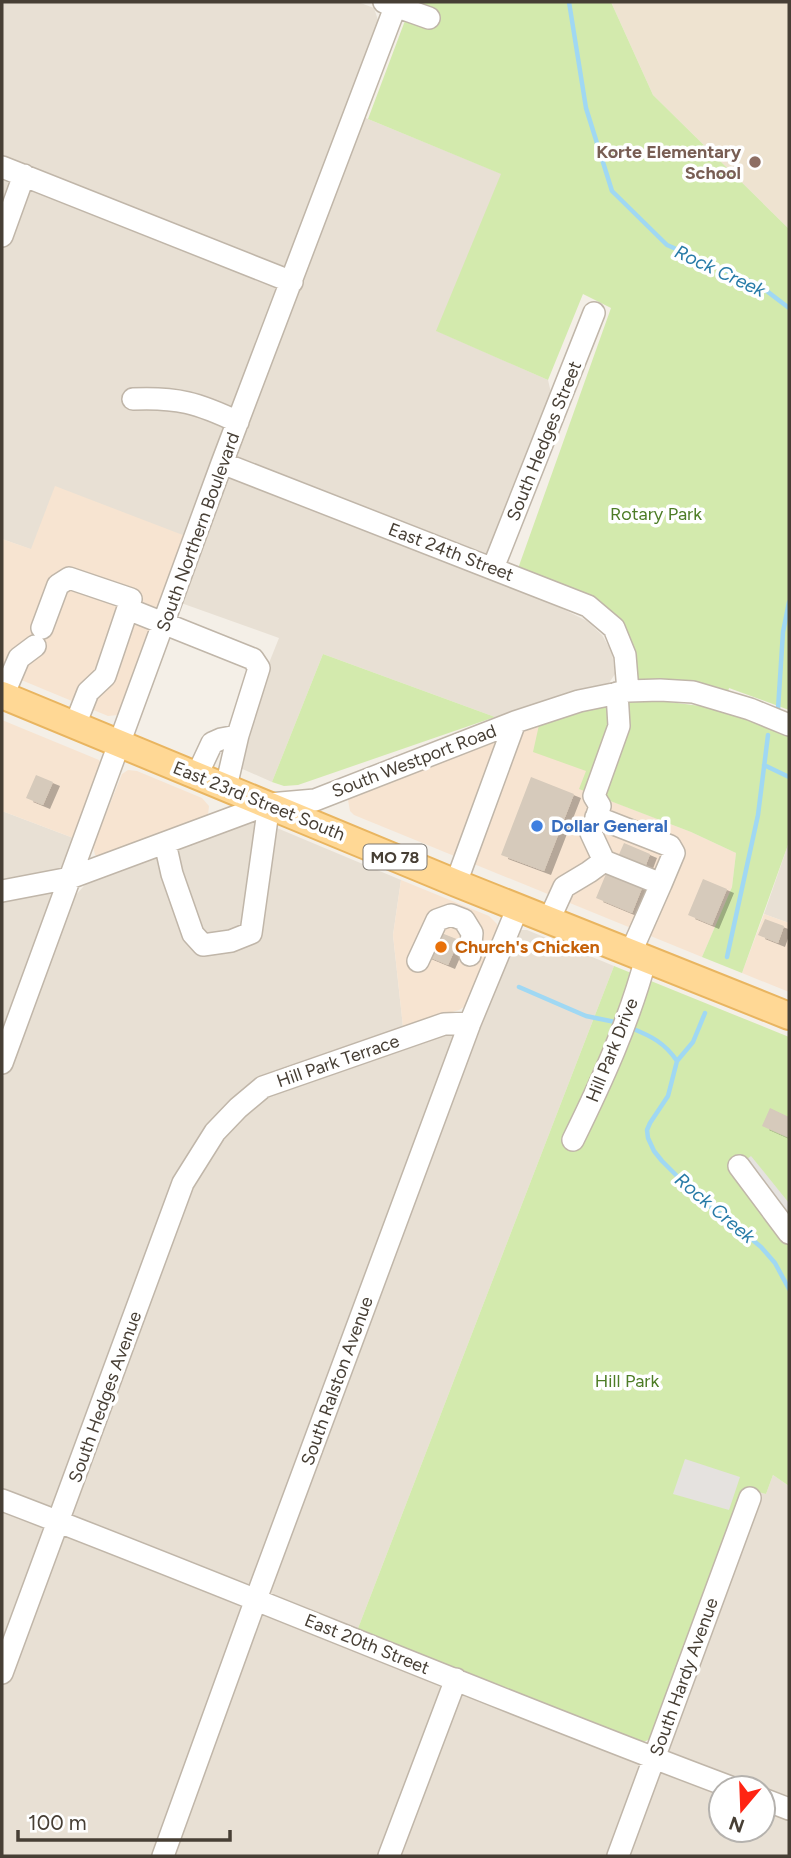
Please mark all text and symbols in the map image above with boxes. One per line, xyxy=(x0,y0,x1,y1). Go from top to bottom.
place label: Korte Elementary School xyxy=(596,141,742,184)
marker: Korte Elementary School xyxy=(747,154,763,170)
water label: Rock Creek xyxy=(671,240,770,302)
street label: South Hedges Street xyxy=(502,358,586,524)
street label: South Northern Boulevard xyxy=(152,429,244,635)
park label: Rotary Park xyxy=(610,503,702,525)
street label: East 24th Street xyxy=(385,518,517,586)
street label: South Westport Road xyxy=(329,720,499,802)
street label: East 23rd Street South xyxy=(170,756,348,846)
place label: Dollar General xyxy=(551,815,668,837)
marker: Dollar General xyxy=(529,818,545,834)
road number: MO 78 xyxy=(364,844,426,870)
place label: Church's Chicken xyxy=(455,936,600,958)
marker: Church's Chicken xyxy=(433,939,449,955)
street label: Hill Park Drive xyxy=(581,995,643,1105)
street label: Hill Park Terrace xyxy=(274,1030,402,1092)
water label: Rock Creek xyxy=(670,1168,760,1249)
street label: South Ralston Avenue xyxy=(296,1293,378,1468)
street label: South Hedges Avenue xyxy=(64,1308,146,1486)
park label: Hill Park xyxy=(595,1370,659,1392)
street label: South Hardy Avenue xyxy=(645,1595,723,1759)
street label: East 20th Street xyxy=(301,1609,433,1679)
north arrow xyxy=(707,1774,777,1844)
scale bar xyxy=(18,1798,229,1842)
text: 100 m xyxy=(28,1810,87,1835)
text: N xyxy=(726,1811,747,1838)

